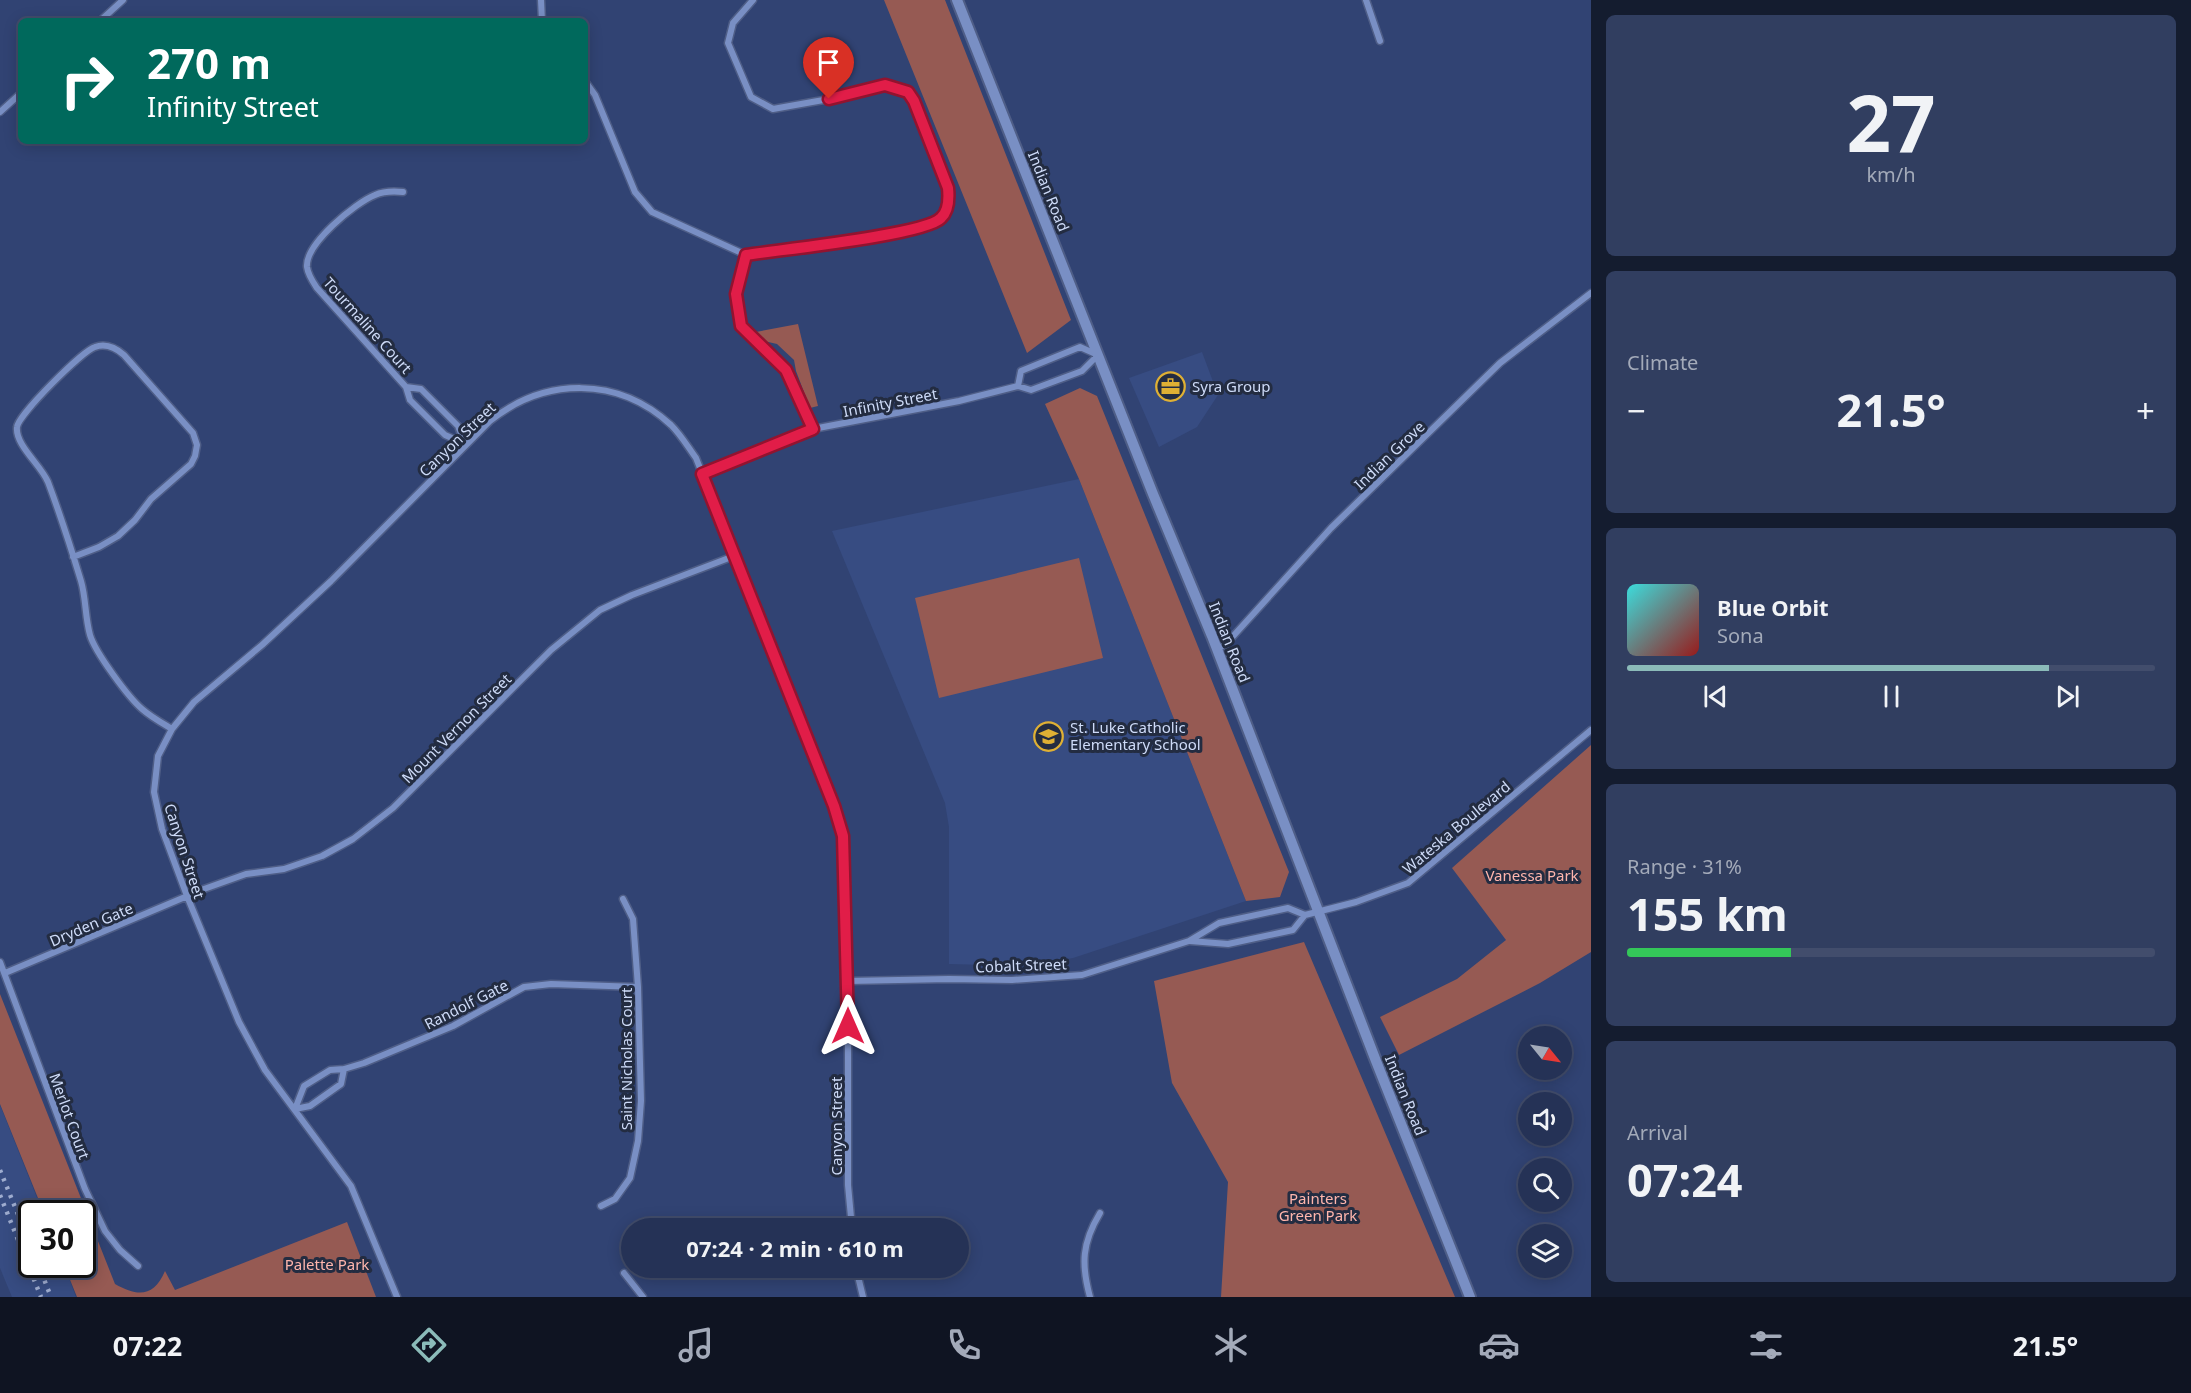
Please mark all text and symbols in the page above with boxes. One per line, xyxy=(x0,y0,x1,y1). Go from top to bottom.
text: 270 m xyxy=(147,34,271,91)
pin xyxy=(803,37,854,99)
icon: right xyxy=(48,42,126,120)
icon: arrive xyxy=(812,46,845,79)
text: 27 xyxy=(1846,69,1936,175)
text: Infinity Street xyxy=(147,88,319,125)
street label: Indian Road xyxy=(1024,148,1074,234)
text: km/h xyxy=(1866,161,1916,188)
street label: Tourmaline Court xyxy=(319,273,417,378)
text: Climate xyxy=(1627,349,1698,376)
office icon: Syra Group xyxy=(1155,370,1187,402)
place label: Syra Group xyxy=(1192,376,1270,396)
text: 21.5° xyxy=(1837,379,1945,440)
street label: Infinity Street xyxy=(841,383,939,421)
text: − xyxy=(1627,388,1646,433)
text: + xyxy=(2136,388,2155,433)
street label: Canyon Street xyxy=(414,397,500,481)
street label: Indian Grove xyxy=(1349,416,1429,494)
text: Blue Orbit xyxy=(1717,592,1829,622)
street label: Indian Road xyxy=(1205,599,1255,685)
text: Sona xyxy=(1717,622,1764,649)
street label: Mount Vernon Street xyxy=(397,668,516,787)
icon: previous xyxy=(1699,680,1732,713)
icon: pause xyxy=(1875,680,1908,713)
icon: next xyxy=(2051,680,2084,713)
place label: St. Luke Catholic Elementary School xyxy=(1070,717,1201,754)
school or university icon: St. Luke Catholic Elementary School xyxy=(1033,720,1065,752)
street label: Wateska Boulevard xyxy=(1398,776,1514,878)
street label: Canyon Street xyxy=(160,801,210,902)
text: Range · 31% xyxy=(1627,853,1742,880)
park label: Vanessa Park xyxy=(1485,865,1579,885)
text: 155 km xyxy=(1627,883,1788,944)
street label: Dryden Gate xyxy=(46,897,136,951)
street label: Cobalt Street xyxy=(975,953,1068,977)
street label: Randolf Gate xyxy=(421,974,511,1034)
street label: Saint Nicholas Court xyxy=(616,987,636,1130)
position arrow xyxy=(816,994,880,1058)
north arrow xyxy=(1518,1026,1572,1080)
map controls xyxy=(1518,1026,1572,1278)
street label: Indian Road xyxy=(1381,1052,1431,1138)
street label: Merlot Court xyxy=(45,1070,95,1162)
street label: Canyon Street xyxy=(826,1076,846,1175)
button: sound xyxy=(1518,1092,1572,1146)
text: Arrival xyxy=(1627,1119,1688,1146)
text: 07:24 xyxy=(1627,1149,1743,1210)
button: search xyxy=(1518,1158,1572,1212)
park label: Painters Green Park xyxy=(1279,1188,1357,1225)
speed limit sign: 30 xyxy=(18,1200,96,1278)
button: layers xyxy=(1518,1224,1572,1278)
text: 07:24 · 2 min · 610 m xyxy=(686,1233,904,1263)
park label: Palette Park xyxy=(285,1254,369,1274)
icon: directions xyxy=(408,1324,450,1366)
icon: music xyxy=(675,1324,717,1366)
icon: phone xyxy=(943,1324,985,1366)
icon: climate xyxy=(1210,1324,1252,1366)
icon: car xyxy=(1478,1324,1520,1366)
icon: filters xyxy=(1745,1324,1787,1366)
text: 07:22 xyxy=(113,1327,182,1364)
text: 21.5° xyxy=(2013,1327,2078,1364)

